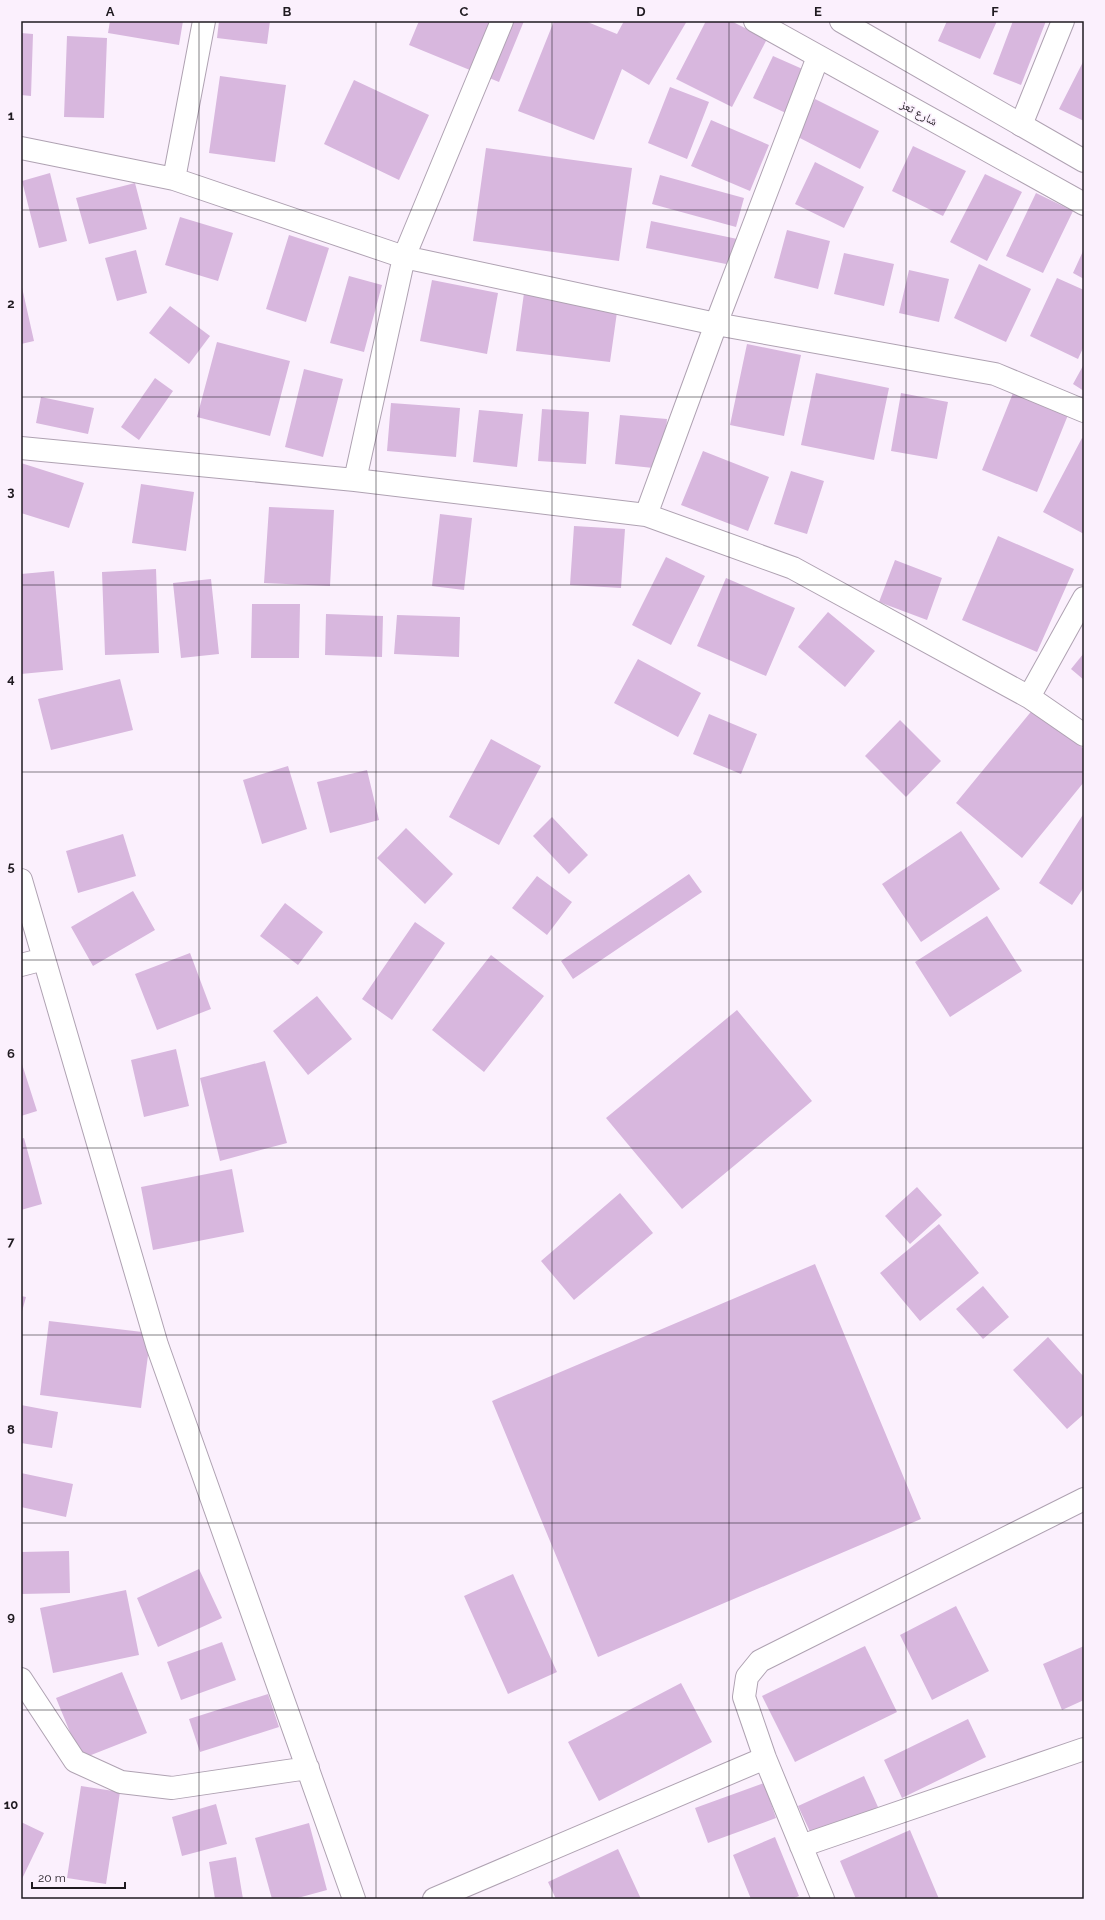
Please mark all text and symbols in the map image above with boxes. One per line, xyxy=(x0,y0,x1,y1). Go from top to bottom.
text: A xyxy=(106,4,115,19)
text: B xyxy=(283,4,292,19)
text: C xyxy=(460,4,469,19)
text: D xyxy=(636,4,646,19)
text: E xyxy=(814,4,822,19)
text: F xyxy=(991,4,999,19)
street label: شارع تعز xyxy=(897,97,940,130)
text: 1 xyxy=(8,108,15,123)
text: 2 xyxy=(7,296,15,311)
text: 3 xyxy=(7,484,15,499)
text: 4 xyxy=(7,671,15,686)
text: 5 xyxy=(7,859,15,874)
text: 6 xyxy=(7,1046,15,1061)
text: 7 xyxy=(7,1234,15,1249)
text: 8 xyxy=(7,1422,15,1437)
text: 9 xyxy=(7,1609,15,1624)
text: 10 xyxy=(4,1797,18,1812)
scale bar xyxy=(32,1864,125,1890)
text: 20 m xyxy=(38,1871,66,1885)

